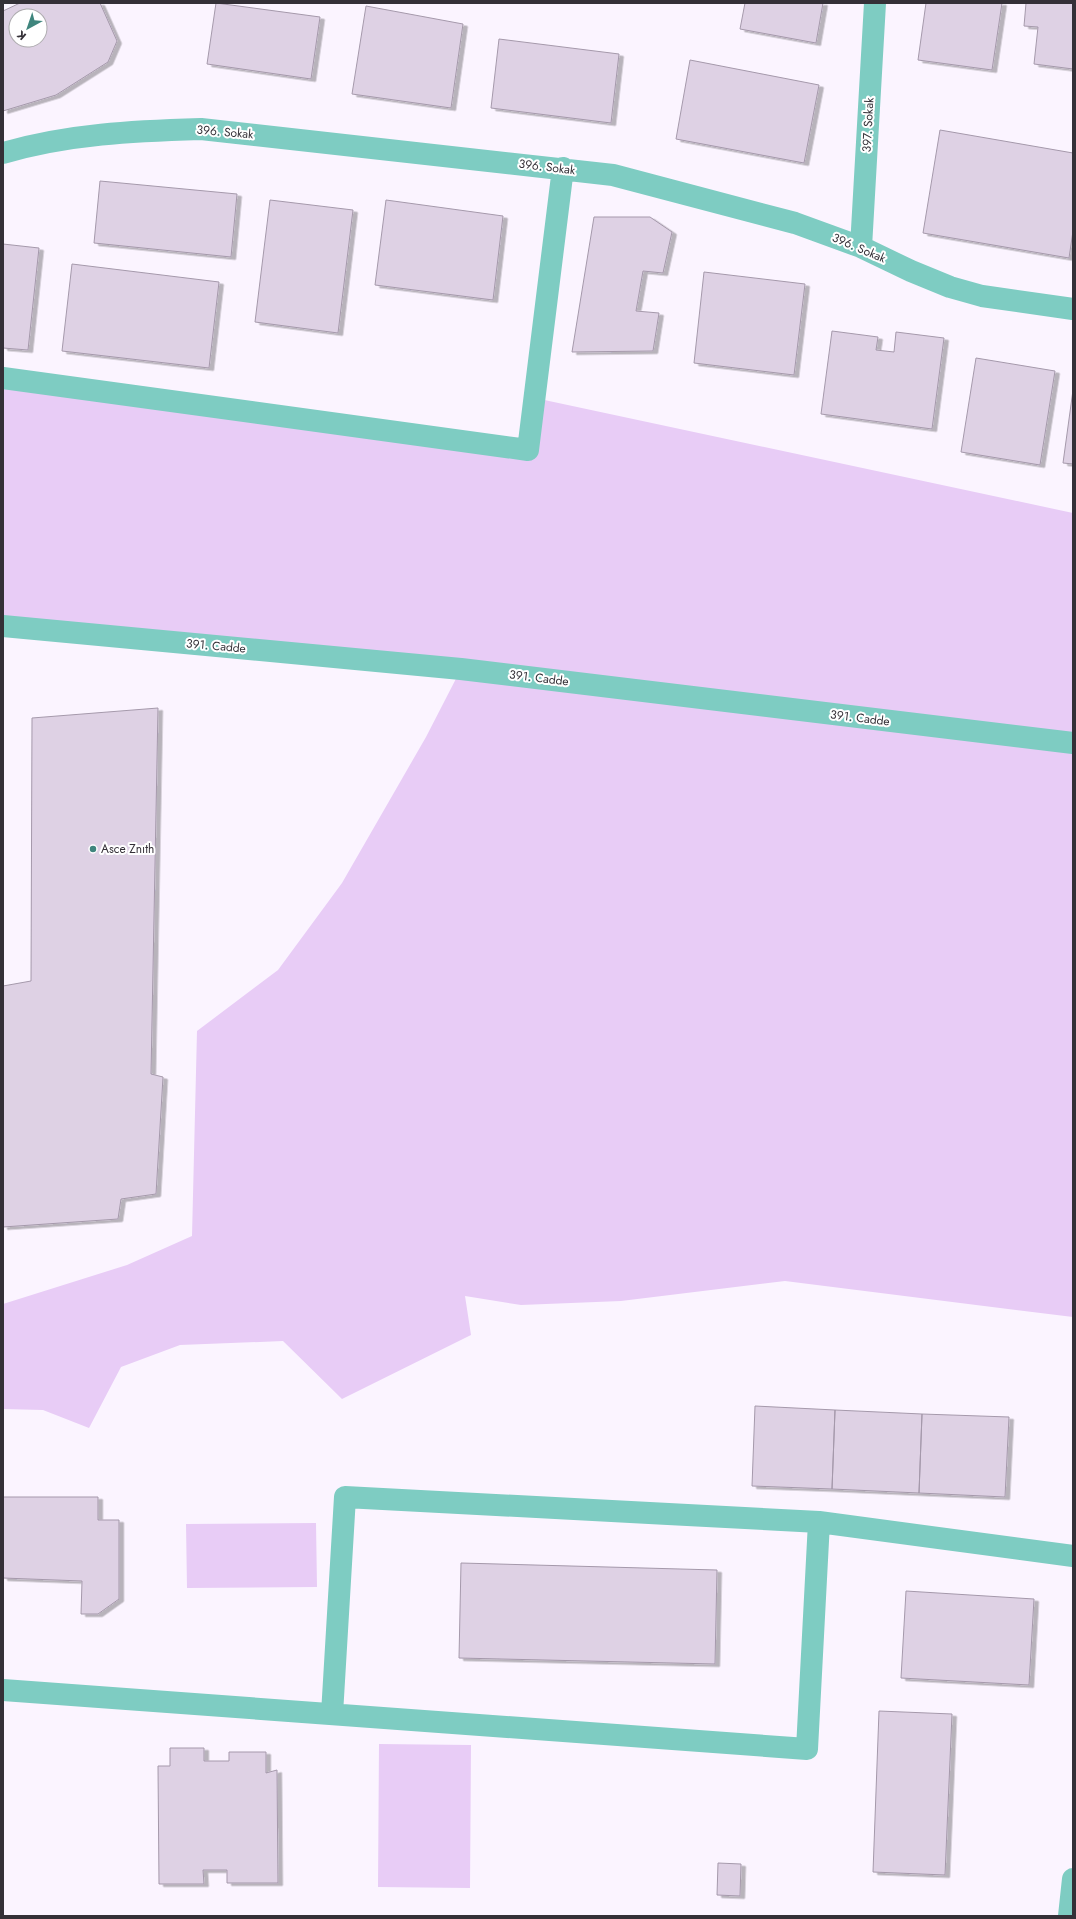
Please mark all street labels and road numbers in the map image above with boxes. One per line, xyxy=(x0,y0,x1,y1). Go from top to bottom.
street label: 397. Sokak xyxy=(858,96,878,153)
street label: 396. Sokak xyxy=(196,121,255,144)
street label: 396. Sokak xyxy=(518,155,577,179)
street label: 396. Sokak xyxy=(829,229,889,268)
street label: 391. Cadde xyxy=(185,634,247,658)
street label: 391. Cadde xyxy=(508,665,570,691)
street label: 391. Cadde xyxy=(829,705,891,731)

